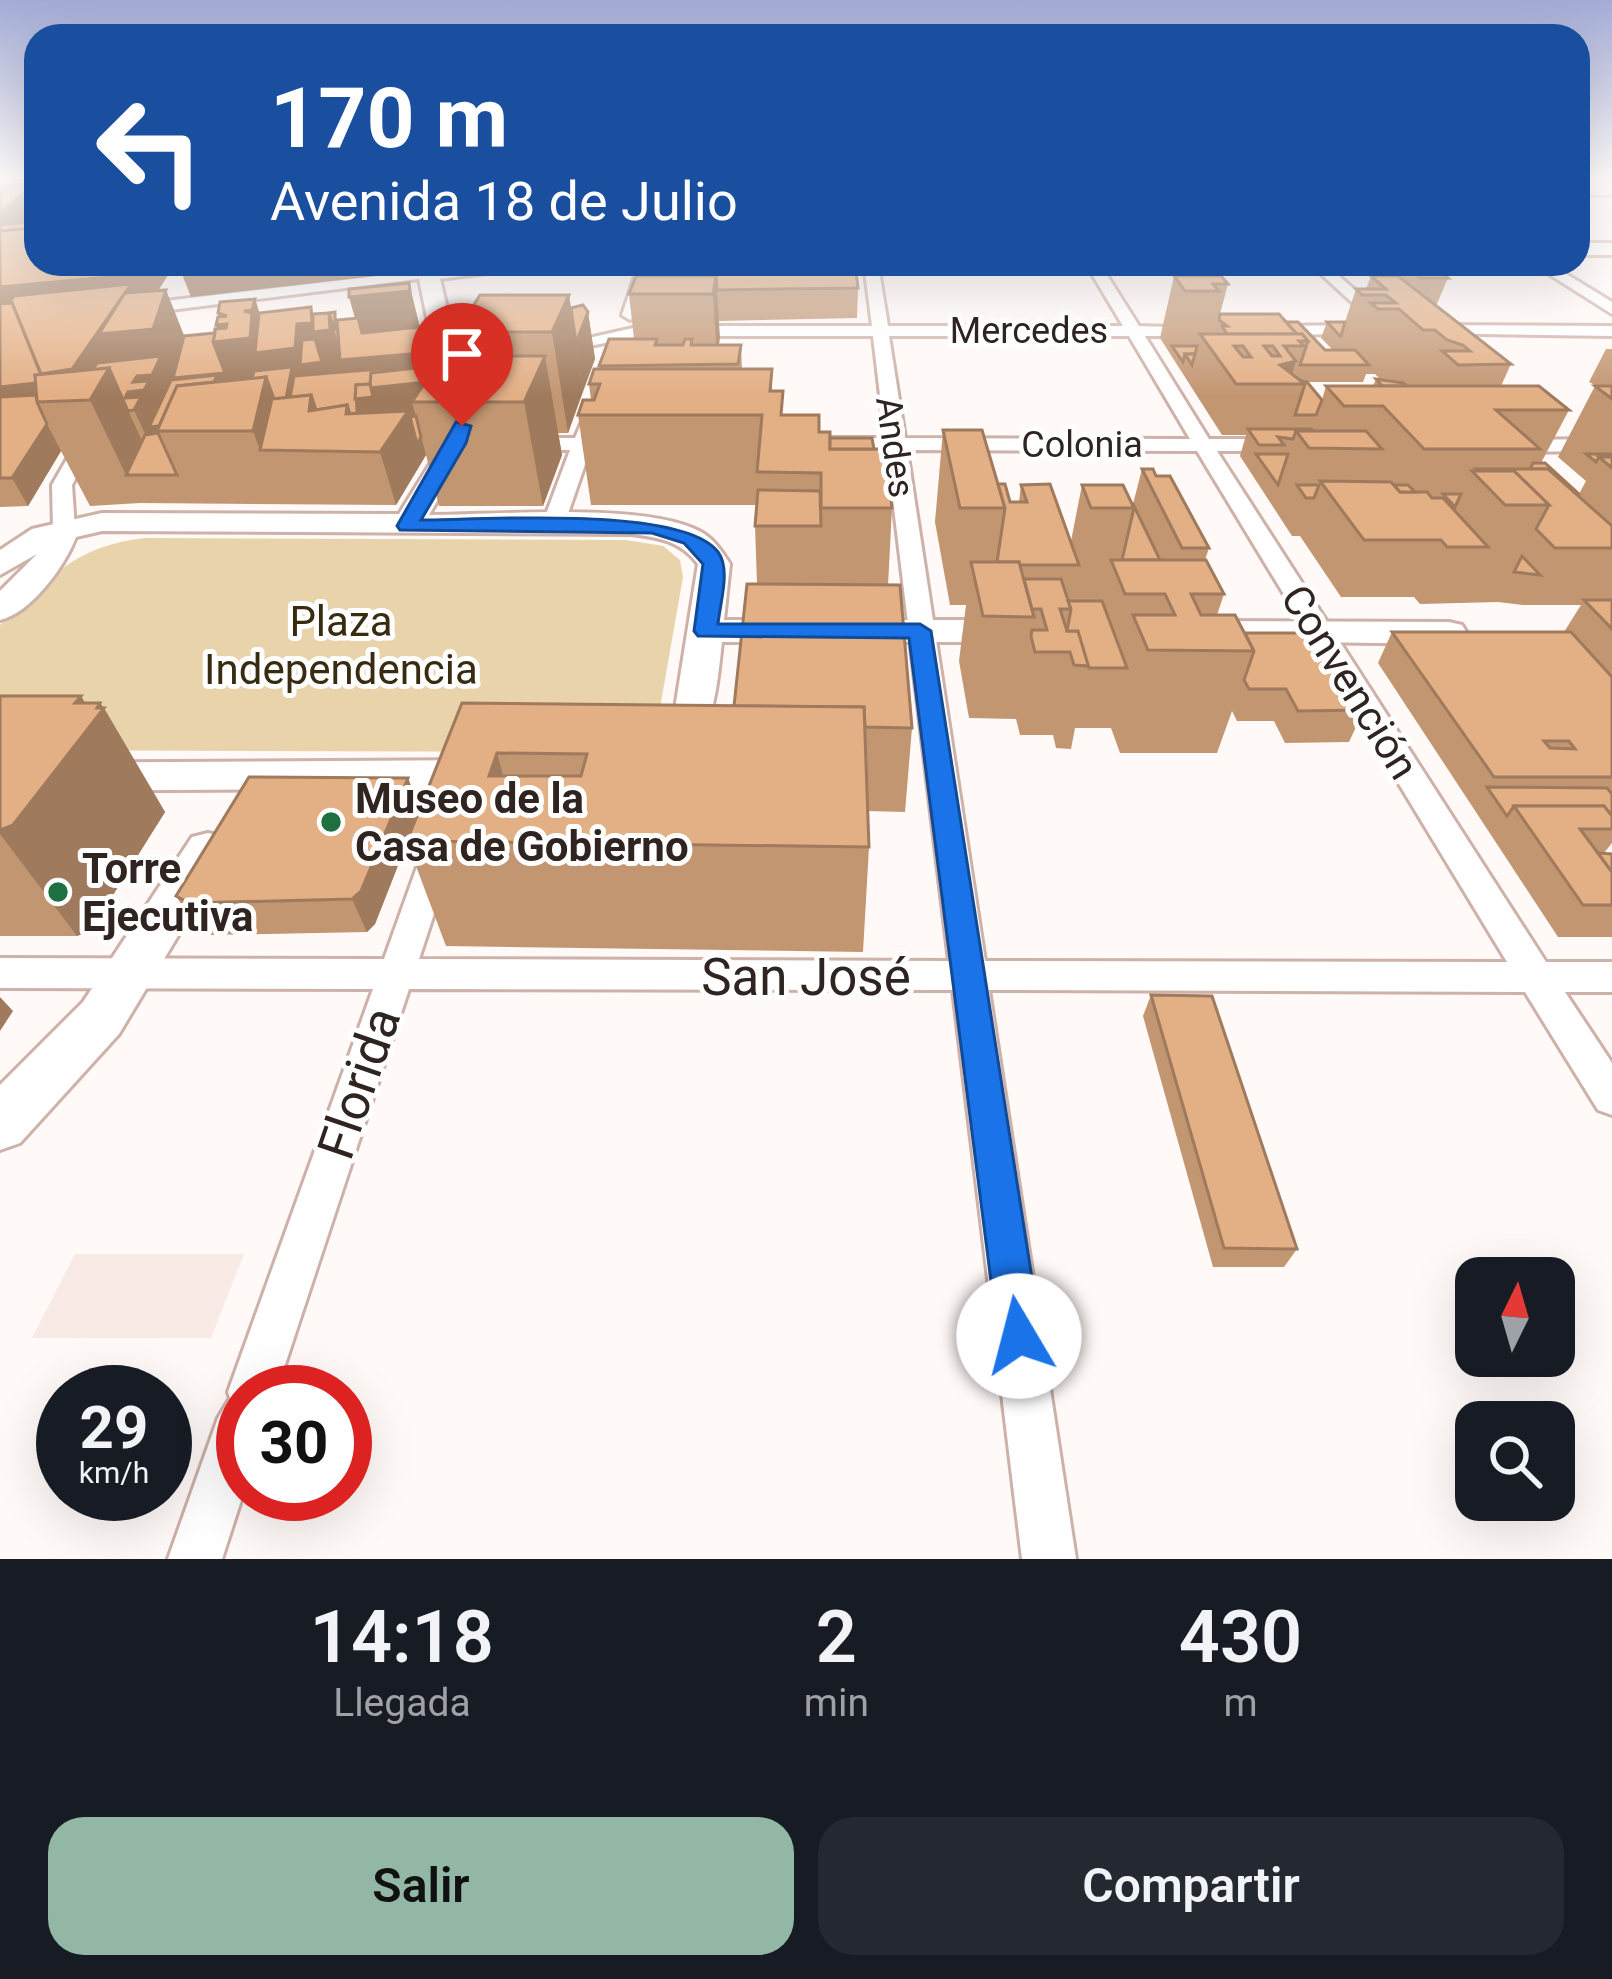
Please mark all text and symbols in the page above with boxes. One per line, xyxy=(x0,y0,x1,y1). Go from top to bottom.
text: 170 m xyxy=(270,69,508,168)
icon: left xyxy=(72,72,228,228)
text: Avenida 18 de Julio xyxy=(270,170,738,233)
pin xyxy=(411,303,513,426)
street label: Mercedes xyxy=(950,310,1108,352)
icon: arrive xyxy=(429,321,495,387)
street label: Andes xyxy=(867,394,923,500)
street label: Colonia xyxy=(1021,424,1143,466)
street label: Convención xyxy=(1271,576,1429,788)
park label: Plaza Independencia xyxy=(204,597,478,694)
place label: Museo de la Casa de Gobierno xyxy=(355,774,689,871)
marker: Museo de la Casa de Gobierno xyxy=(318,809,344,835)
place label: Torre Ejecutiva xyxy=(82,844,253,941)
marker: Torre Ejecutiva xyxy=(45,879,71,905)
street label: San José xyxy=(701,948,911,1007)
street label: Florida xyxy=(306,1000,412,1166)
north arrow xyxy=(1455,1257,1575,1377)
map controls xyxy=(1455,1257,1575,1521)
position arrow xyxy=(956,1273,1082,1399)
speed limit sign: 30 xyxy=(216,1365,372,1521)
text: 29 xyxy=(80,1392,148,1463)
button: search xyxy=(1455,1401,1575,1521)
text: km/h xyxy=(79,1455,149,1490)
text: 14:18 xyxy=(310,1595,494,1680)
text: 2 xyxy=(816,1595,857,1680)
text: 430 xyxy=(1179,1595,1302,1680)
text: Llegada xyxy=(333,1680,471,1726)
text: min xyxy=(804,1680,869,1726)
text: m xyxy=(1223,1680,1258,1726)
button: Salir xyxy=(48,1817,794,1955)
button: Compartir xyxy=(818,1817,1564,1955)

